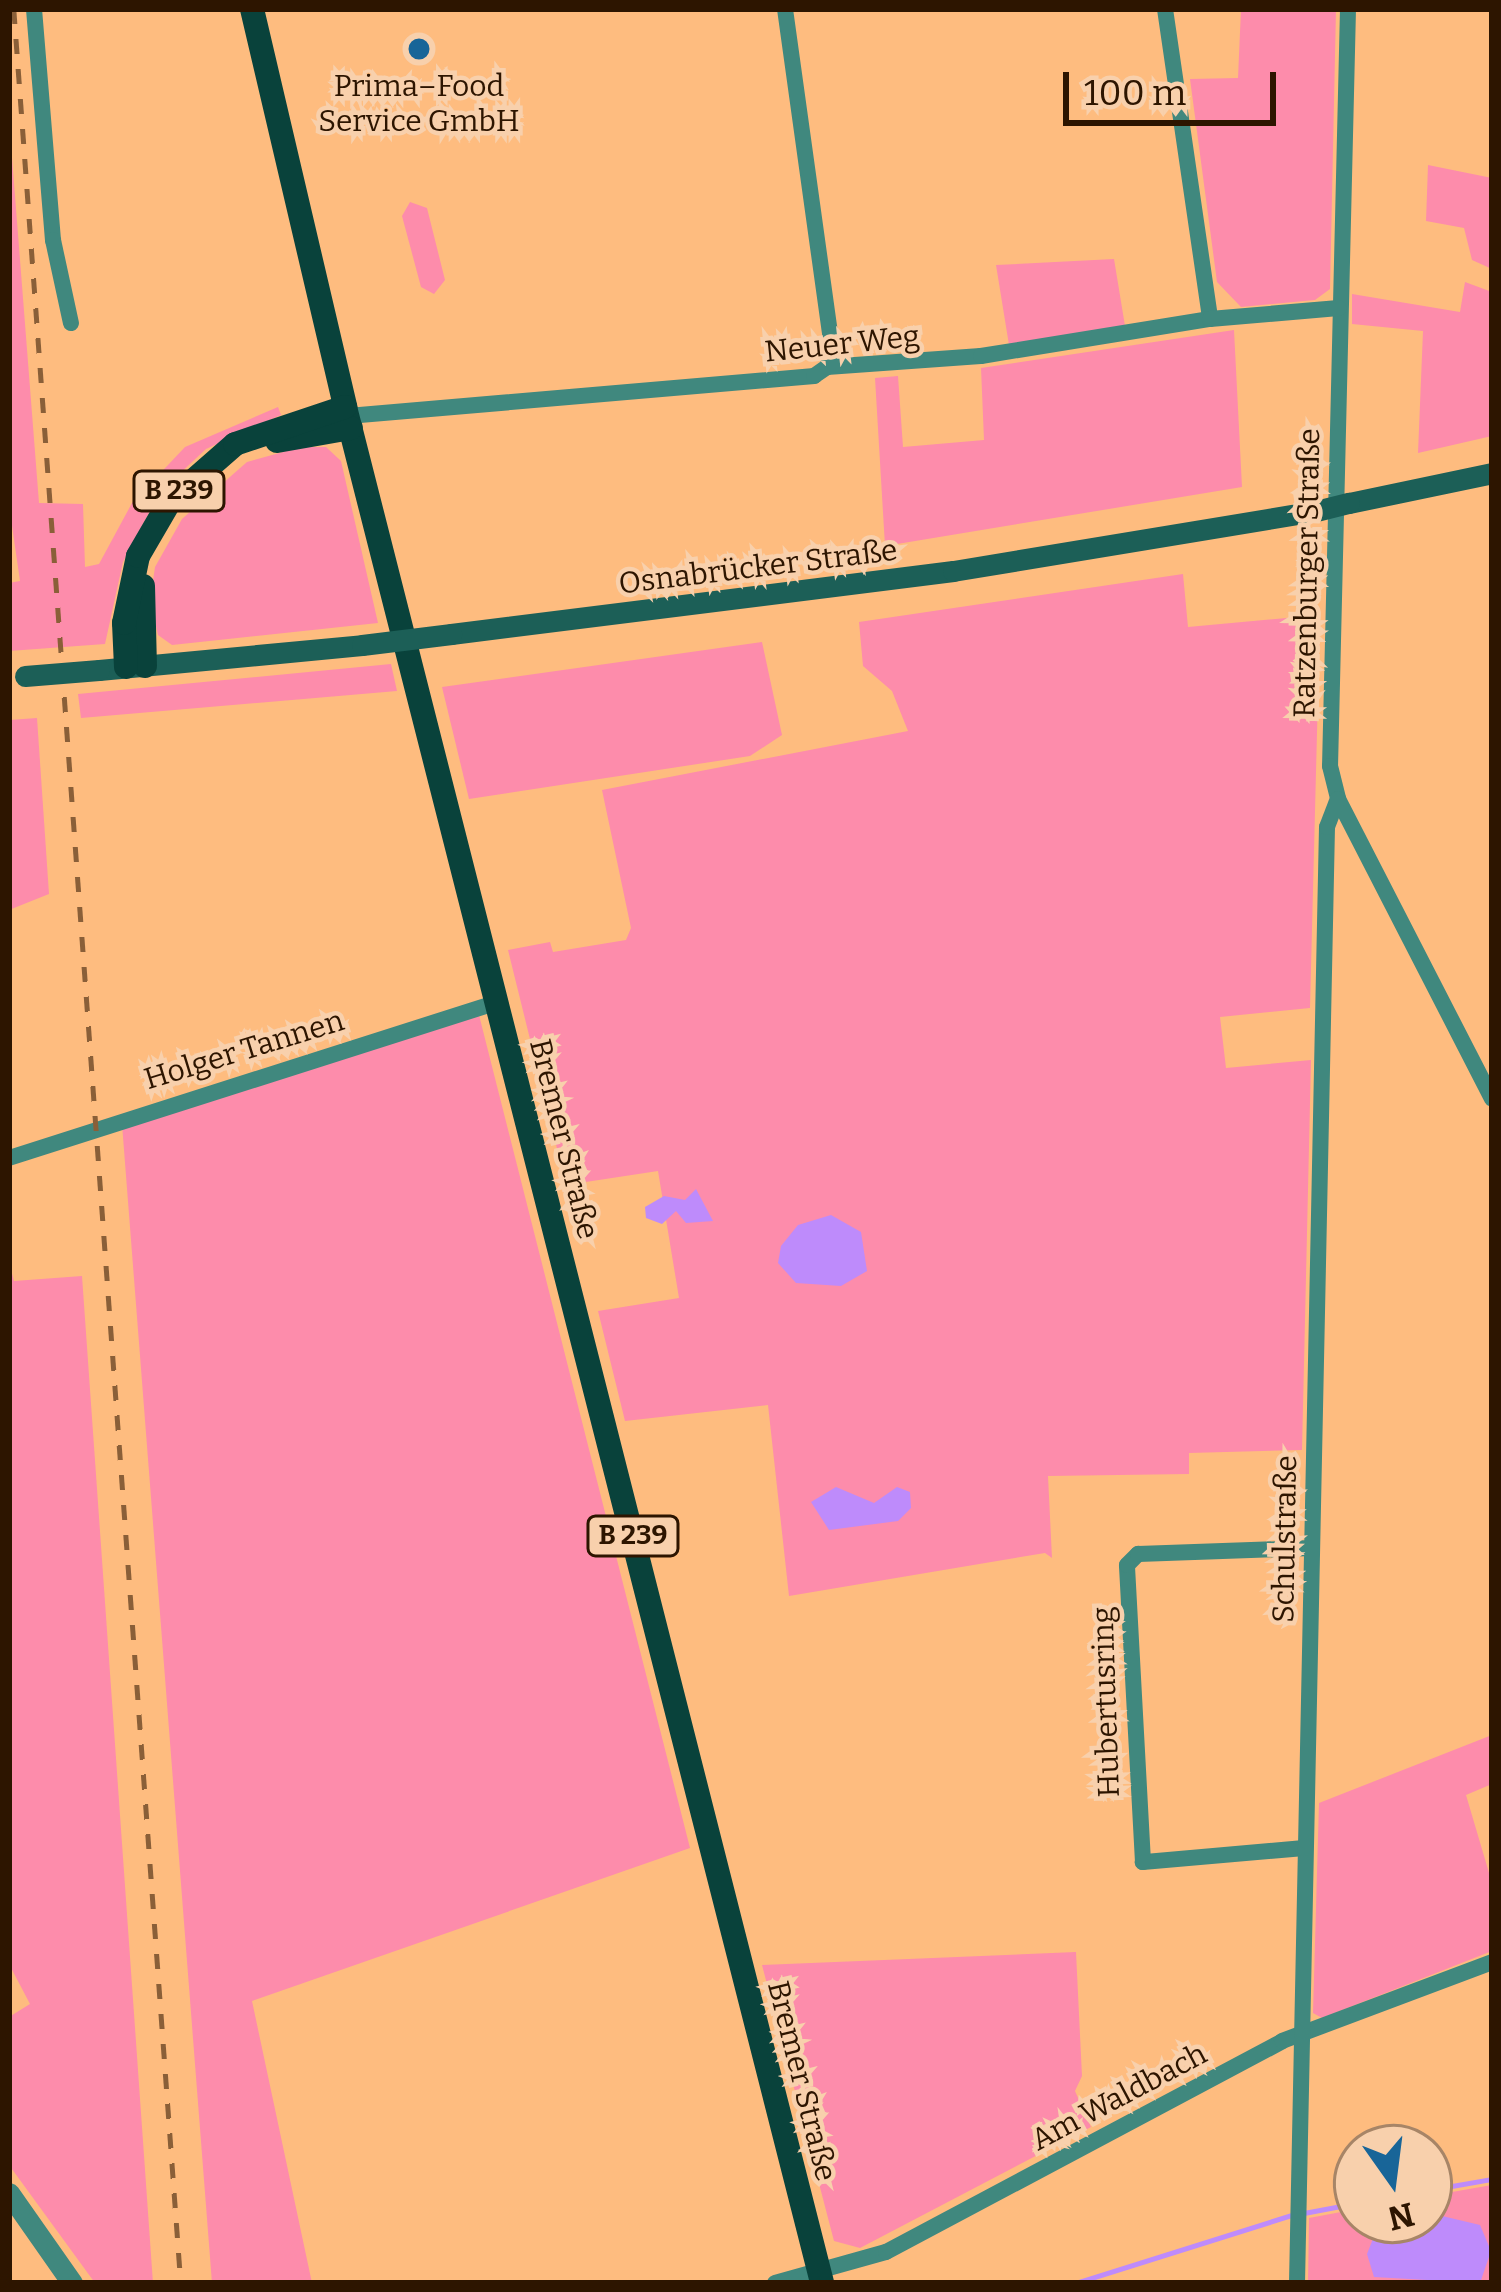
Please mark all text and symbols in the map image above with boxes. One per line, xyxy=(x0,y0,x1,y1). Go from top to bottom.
marker: Prima–Food Service GmbH xyxy=(406,36,432,62)
scale bar xyxy=(1069,48,1282,122)
place label: Prima–Food Service GmbH xyxy=(318,68,520,138)
text: 100 m xyxy=(1084,71,1186,115)
street label: Neuer Weg xyxy=(763,318,921,370)
street label: Ratzenburger Straße xyxy=(1286,428,1328,718)
road number: B 239 xyxy=(131,470,227,512)
street label: Osnabrücker Straße xyxy=(617,532,899,602)
street label: Holger Tannen xyxy=(140,1003,348,1097)
street label: Bremer Straße xyxy=(522,1035,606,1243)
street label: Schulstraße xyxy=(1266,1455,1304,1623)
road number: B 239 xyxy=(585,1515,681,1557)
street label: Hubertusring xyxy=(1085,1606,1127,1798)
street label: Bremer Straße xyxy=(760,1977,844,2185)
street label: Am Waldbach xyxy=(1025,2036,1213,2158)
north arrow xyxy=(1333,2124,1453,2244)
text: N xyxy=(1384,2194,1418,2239)

